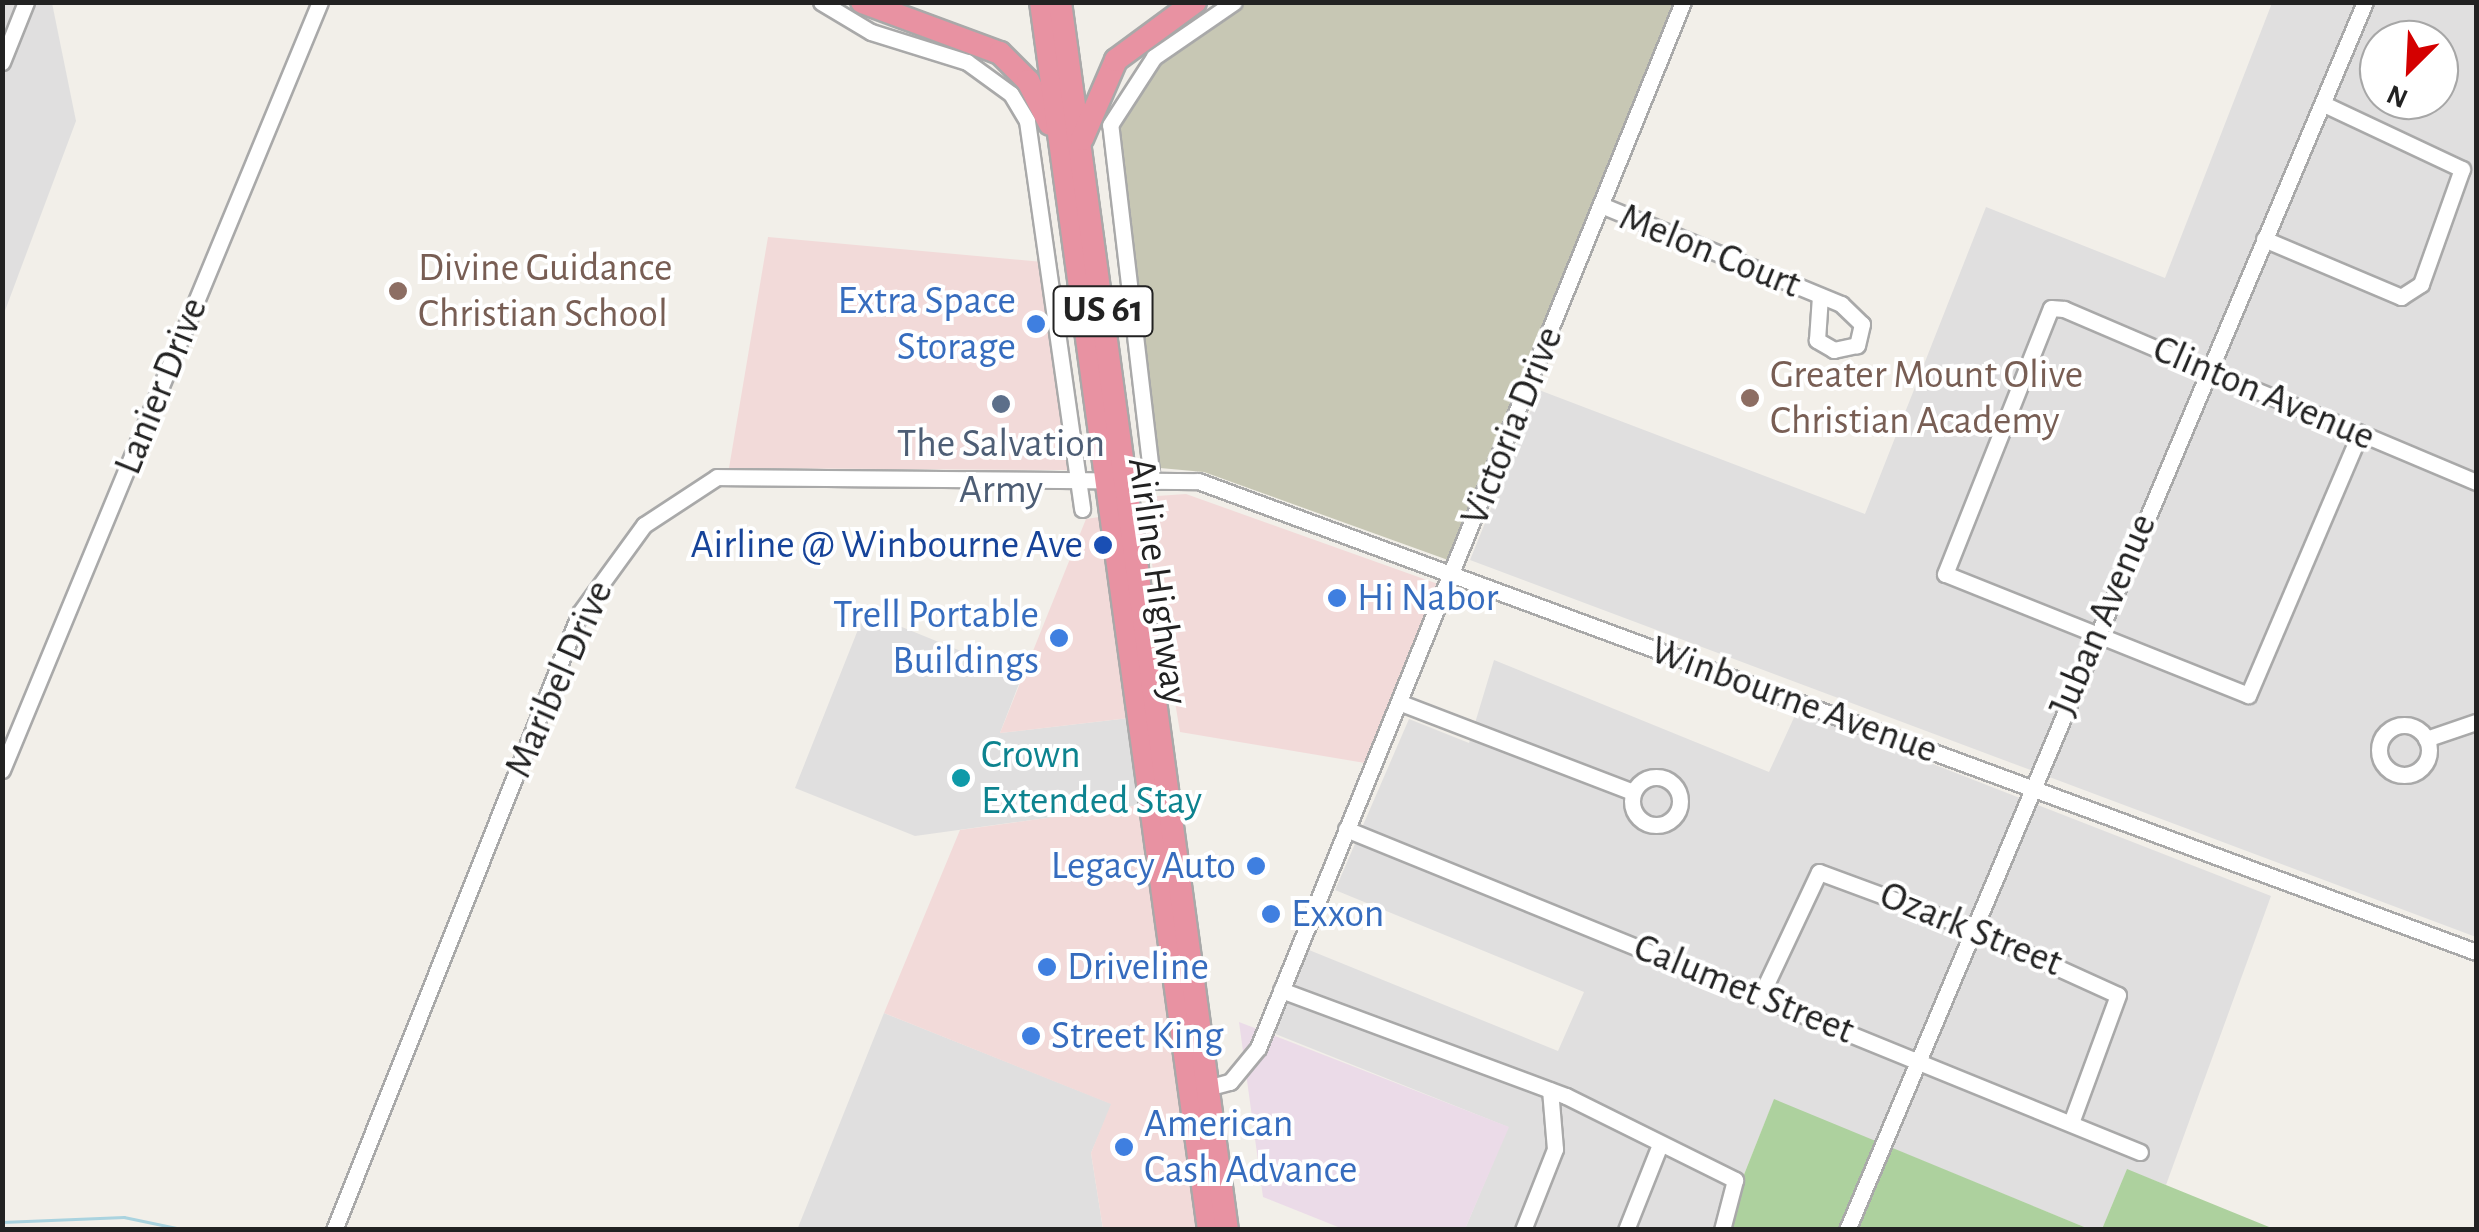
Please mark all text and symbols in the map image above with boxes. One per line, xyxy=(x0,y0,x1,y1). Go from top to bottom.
north arrow xyxy=(2359,20,2459,120)
text: N xyxy=(2383,79,2412,112)
street label: Melon Court xyxy=(1613,193,1807,309)
place label: Divine Guidance Christian School xyxy=(418,244,672,338)
place label: Extra Space Storage xyxy=(837,277,1016,371)
road number: US 61 xyxy=(1050,278,1156,344)
marker: Divine Guidance Christian School xyxy=(387,280,409,302)
street label: Lanier Drive xyxy=(104,291,218,481)
marker: Extra Space Storage xyxy=(1025,313,1047,335)
street label: Victoria Drive xyxy=(1450,320,1574,532)
street label: Clinton Avenue xyxy=(2146,325,2382,461)
place label: Greater Mount Olive Christian Academy xyxy=(1770,351,2083,445)
marker: Greater Mount Olive Christian Academy xyxy=(1739,387,1761,409)
marker: The Salvation Army xyxy=(990,393,1012,415)
place label: The Salvation Army xyxy=(897,420,1105,514)
street label: Airline Highway xyxy=(1117,454,1199,708)
street label: Juban Avenue xyxy=(2039,507,2167,723)
place label: Airline @ Winbourne Ave xyxy=(690,521,1083,569)
marker: Airline @ Winbourne Ave xyxy=(1092,534,1114,556)
street label: Maribel Drive xyxy=(494,573,624,785)
place label: Hi Nabor xyxy=(1357,574,1498,622)
marker: Hi Nabor xyxy=(1326,587,1348,609)
place label: Trell Portable Buildings xyxy=(833,591,1039,685)
street label: Winbourne Avenue xyxy=(1644,626,1944,774)
marker: Trell Portable Buildings xyxy=(1048,627,1070,649)
place label: Crown Extended Stay xyxy=(981,731,1202,825)
marker: Crown Extended Stay xyxy=(950,767,972,789)
place label: Legacy Auto xyxy=(1051,842,1236,890)
marker: Legacy Auto xyxy=(1245,855,1267,877)
street label: Ozark Street xyxy=(1873,871,2069,987)
place label: Exxon xyxy=(1291,890,1384,938)
marker: Exxon xyxy=(1260,903,1282,925)
street label: Calumet Street xyxy=(1627,923,1861,1055)
place label: Driveline xyxy=(1067,943,1209,991)
marker: Driveline xyxy=(1036,956,1058,978)
place label: Street King xyxy=(1051,1012,1223,1060)
marker: Street King xyxy=(1020,1025,1042,1047)
place label: American Cash Advance xyxy=(1144,1100,1357,1194)
marker: American Cash Advance xyxy=(1113,1136,1135,1158)

